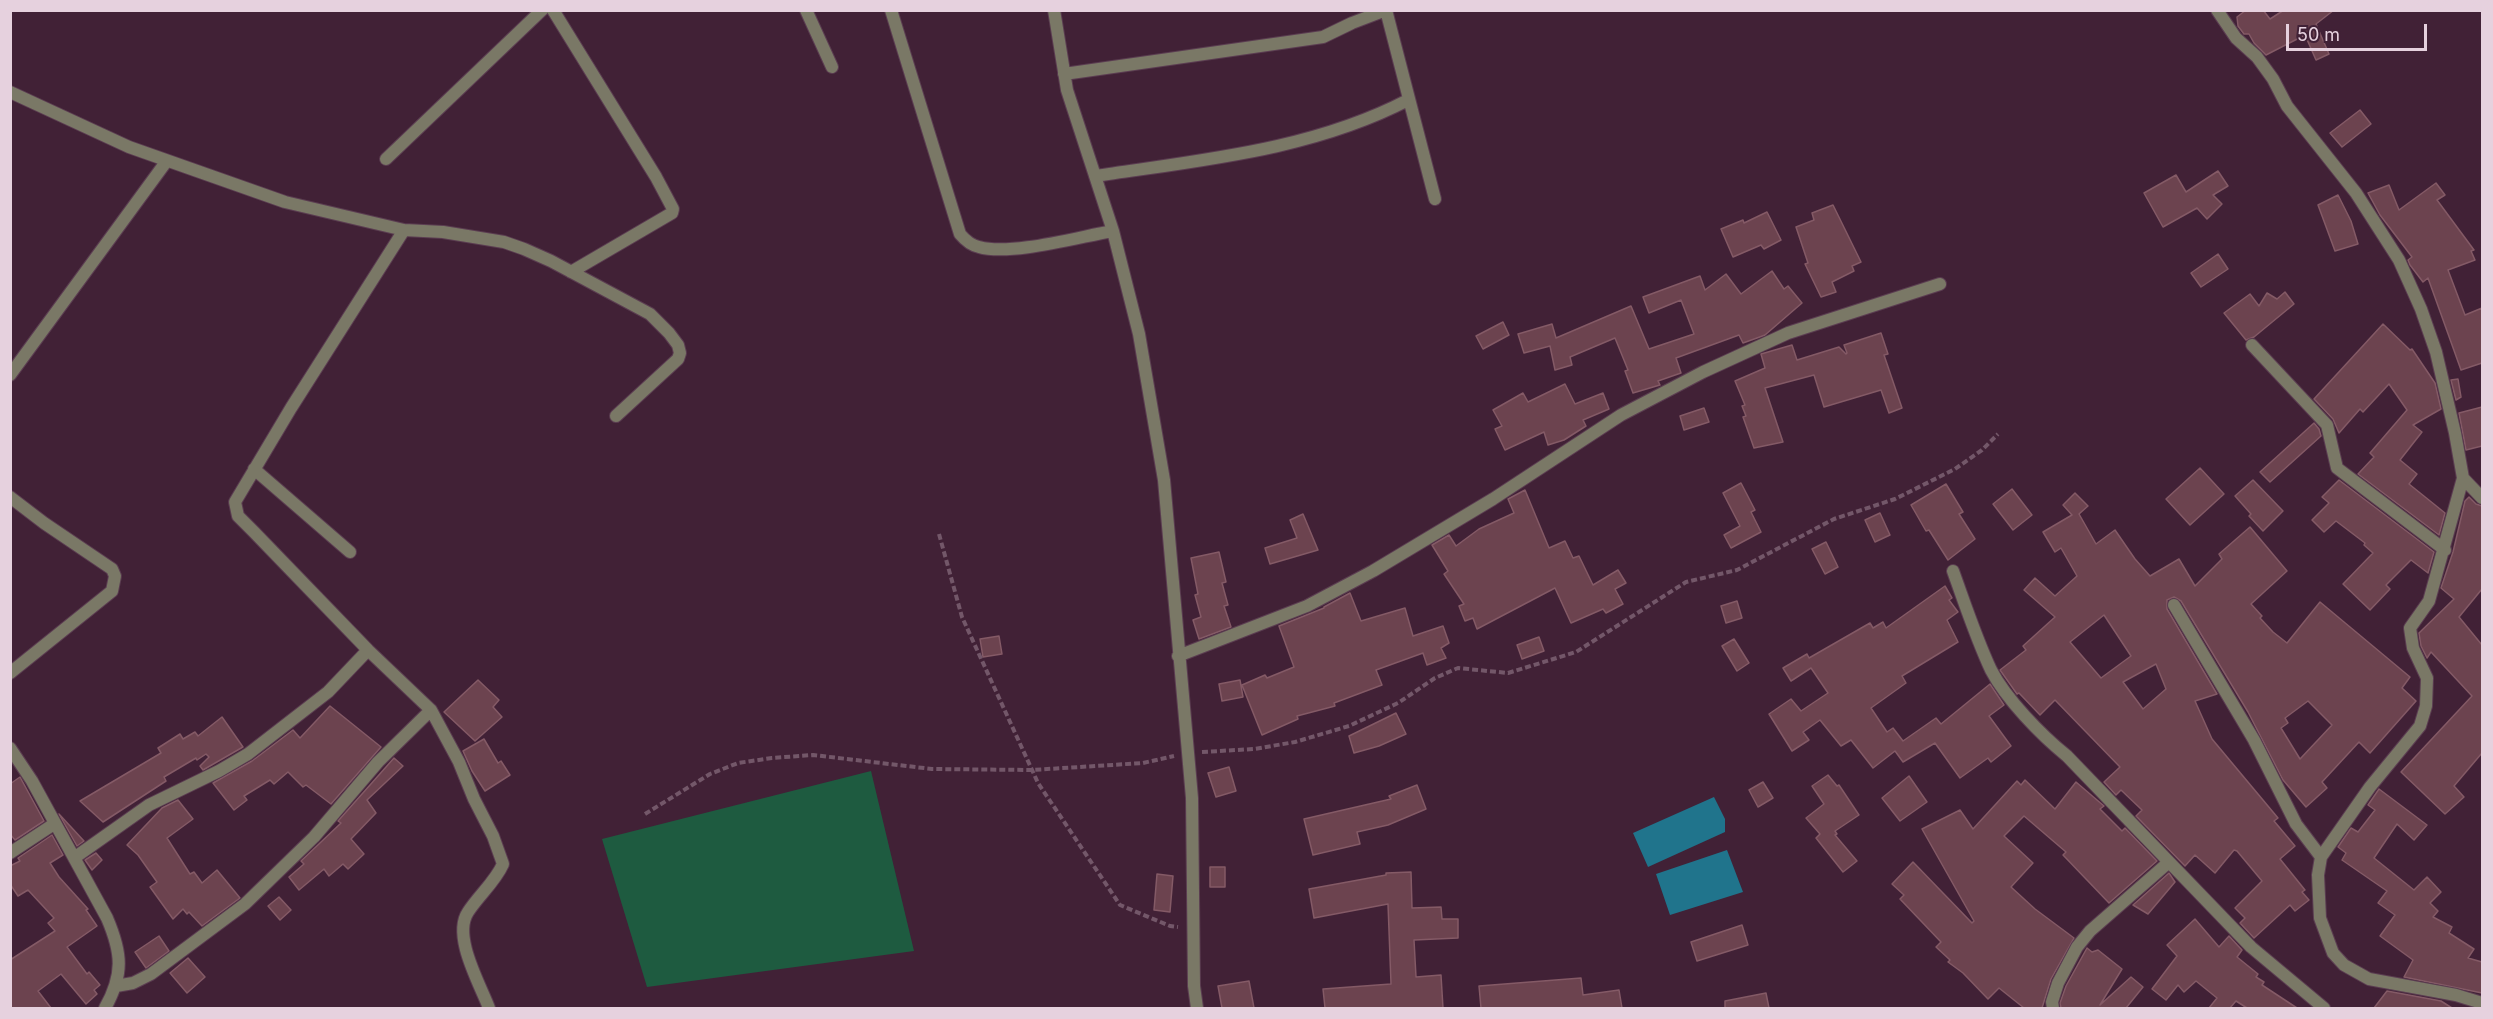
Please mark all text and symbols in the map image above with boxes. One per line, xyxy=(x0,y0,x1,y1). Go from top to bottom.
scale bar xyxy=(2289,12,2430,50)
text: 50 m xyxy=(2297,24,2340,45)

